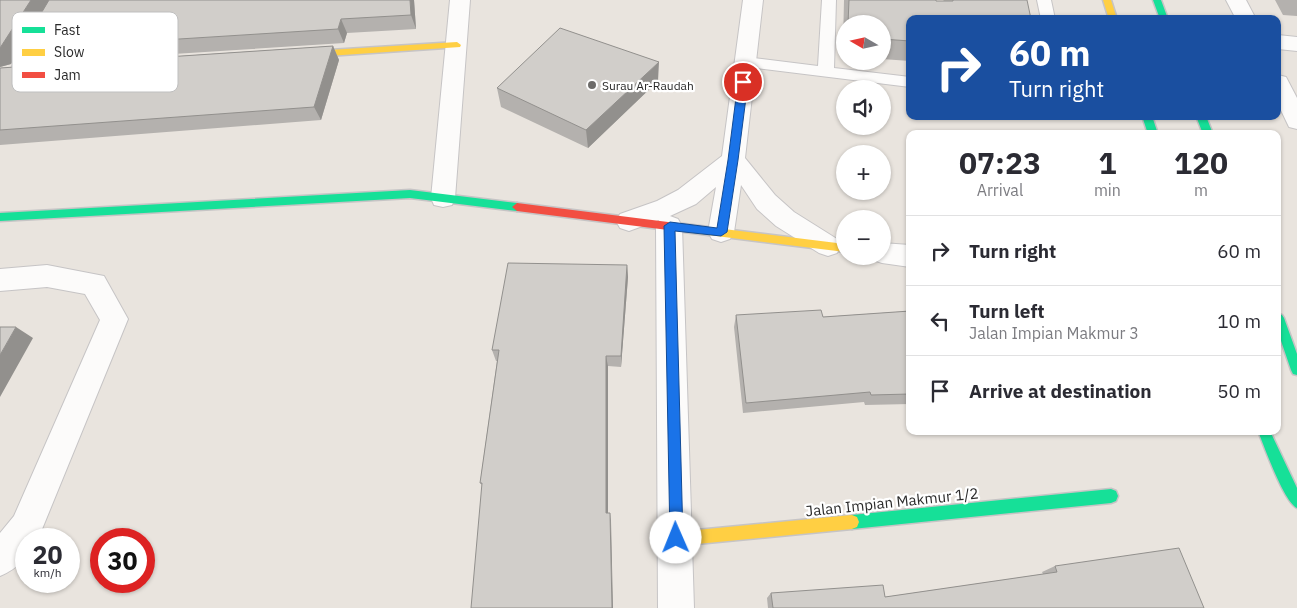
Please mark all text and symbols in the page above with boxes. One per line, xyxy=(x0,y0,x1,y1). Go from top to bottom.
legend xyxy=(12,12,178,92)
north arrow xyxy=(836,15,891,70)
map controls xyxy=(836,15,891,265)
text: Fast xyxy=(54,21,80,39)
text: 60 m xyxy=(1009,30,1091,76)
icon: right xyxy=(926,35,991,100)
text: Slow xyxy=(54,43,85,61)
pin xyxy=(722,61,764,103)
text: Jam xyxy=(54,66,81,84)
icon: arrive xyxy=(729,68,757,96)
text: Turn right xyxy=(1009,74,1104,103)
place label: Surau Ar-Raudah xyxy=(602,78,694,93)
marker: Surau Ar-Raudah xyxy=(586,79,598,91)
button: sound xyxy=(836,80,891,135)
text: 07:23 xyxy=(959,143,1041,182)
text: 1 xyxy=(1098,143,1116,182)
text: 120 xyxy=(1174,143,1228,182)
button: + xyxy=(836,145,891,200)
text: Arrival xyxy=(977,180,1023,200)
text: min xyxy=(1094,180,1121,200)
text: m xyxy=(1194,180,1208,200)
button: − xyxy=(836,210,891,265)
icon: right xyxy=(926,237,954,265)
text: Turn right xyxy=(969,239,1056,263)
text: 60 m xyxy=(1217,239,1261,263)
text: Turn left xyxy=(969,299,1045,323)
icon: left xyxy=(926,307,954,335)
text: 10 m xyxy=(1217,309,1261,333)
text: Jalan Impian Makmur 3 xyxy=(969,323,1139,343)
icon: arrive xyxy=(926,377,954,405)
text: Arrive at destination xyxy=(969,379,1152,403)
text: 50 m xyxy=(1217,379,1261,403)
street label: Jalan Impian Makmur 1/2 xyxy=(805,483,979,521)
position arrow xyxy=(649,511,701,563)
speed limit sign: 30 xyxy=(90,528,155,593)
text: 20 xyxy=(32,538,63,571)
text: km/h xyxy=(33,565,62,580)

